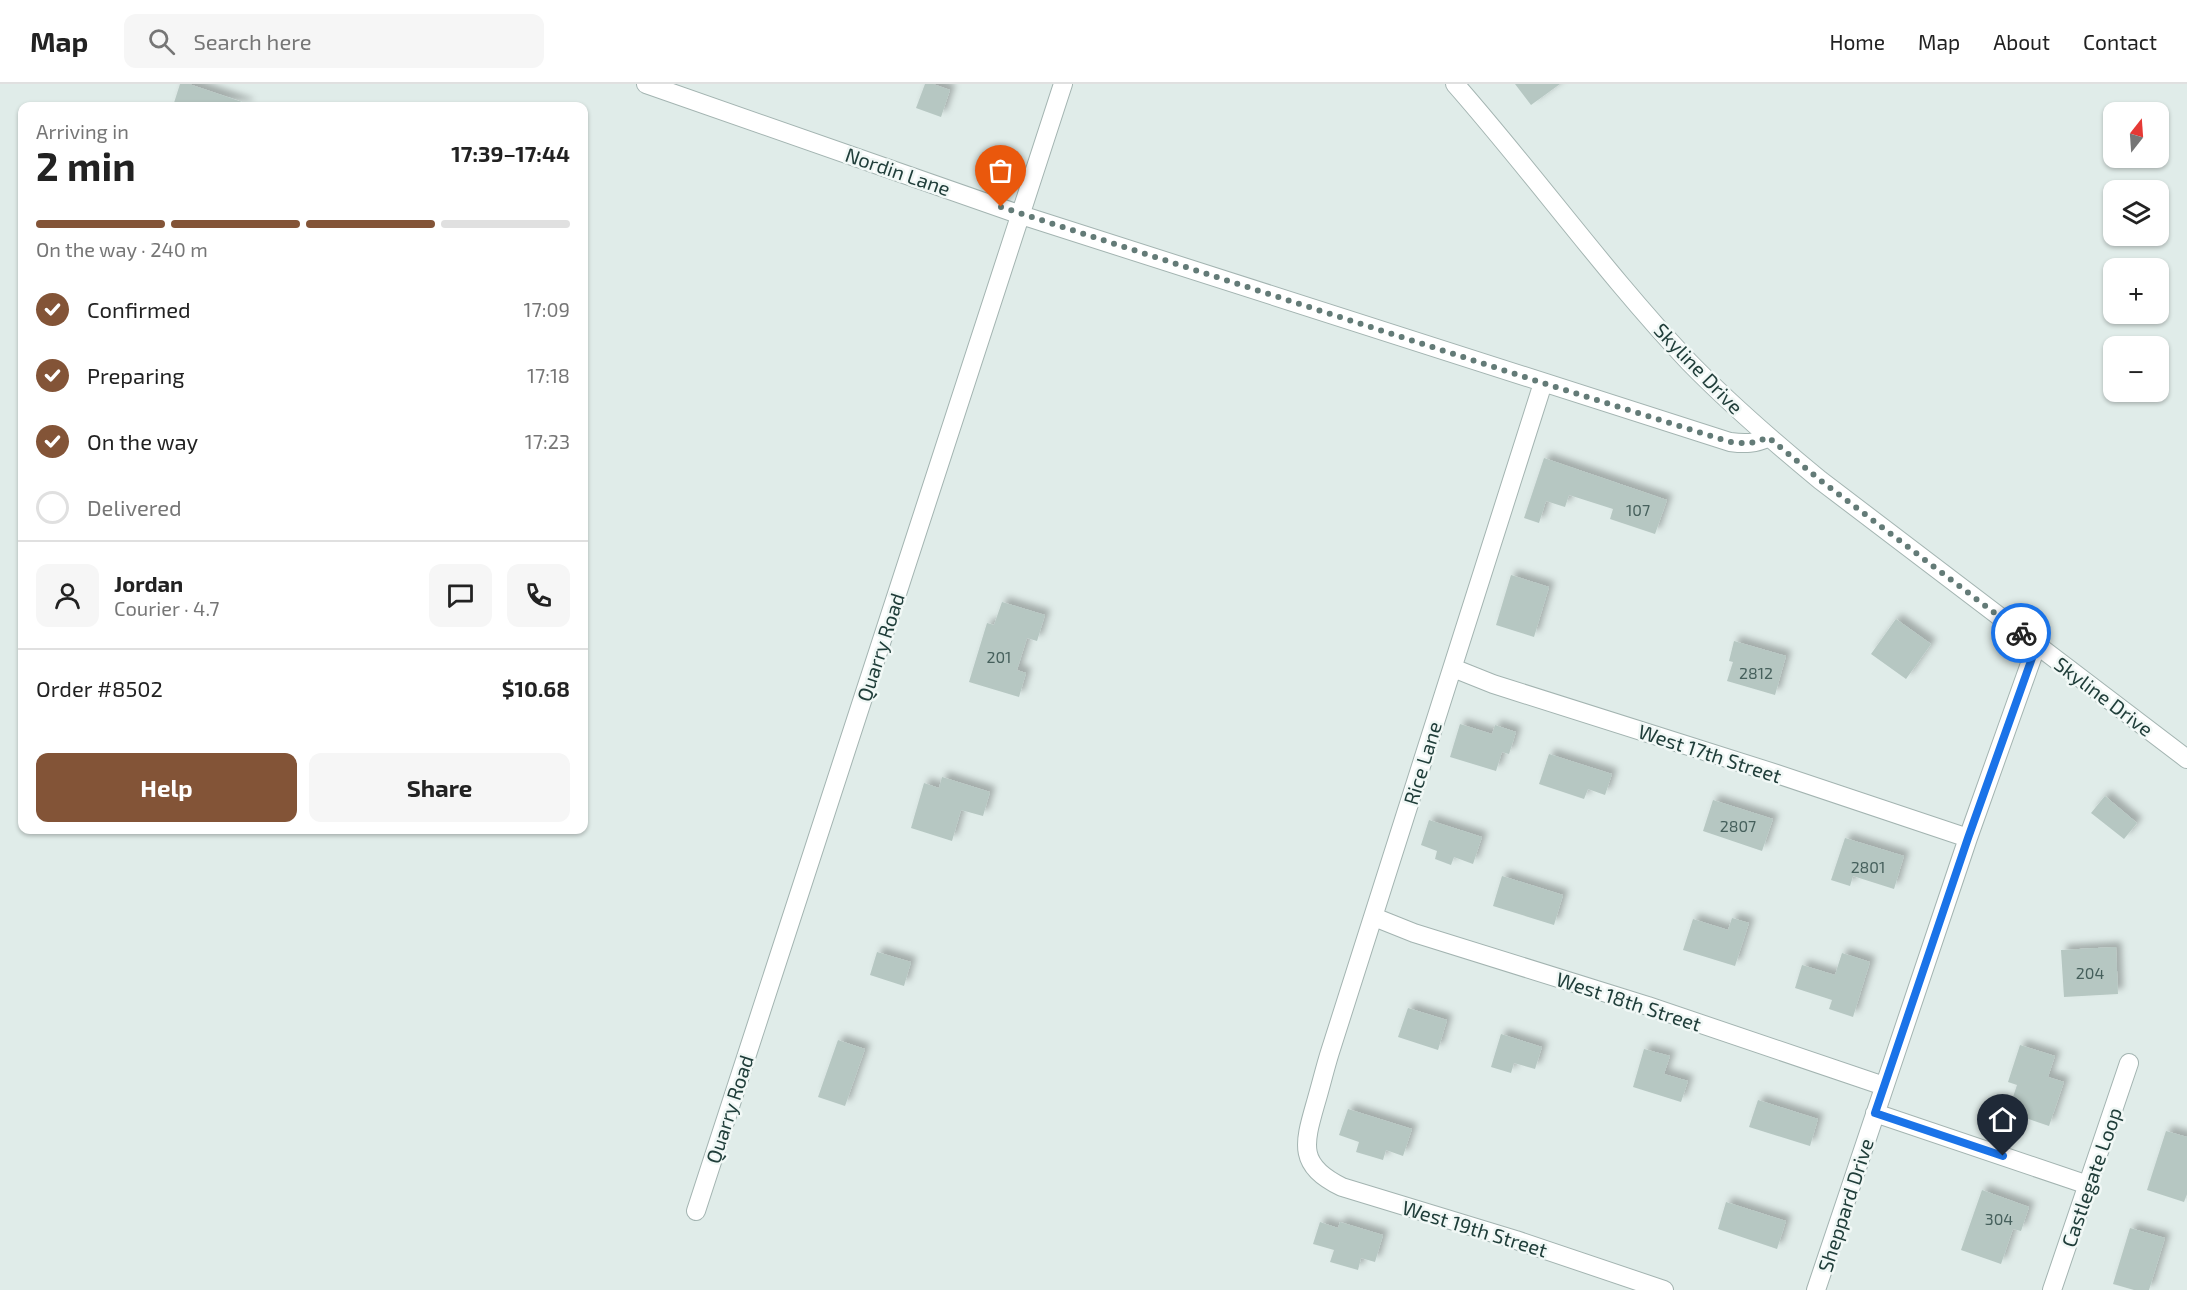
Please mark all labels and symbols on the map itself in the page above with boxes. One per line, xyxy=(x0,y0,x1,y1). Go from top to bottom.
north arrow xyxy=(2103,102,2169,168)
street label: Nordin Lane xyxy=(842,142,954,200)
pin xyxy=(975,145,1026,207)
street label: Skyline Drive xyxy=(1650,318,1748,418)
house number: 107 xyxy=(1626,500,1650,519)
street label: Quarry Road xyxy=(851,590,909,704)
courier xyxy=(1991,603,2051,663)
house number: 201 xyxy=(986,647,1012,666)
street label: Skyline Drive xyxy=(2050,651,2158,741)
house number: 2812 xyxy=(1739,663,1773,682)
street label: Rice Lane xyxy=(1398,718,1446,808)
street label: West 17th Street xyxy=(1635,719,1785,788)
house number: 2807 xyxy=(1720,816,1756,835)
house number: 2801 xyxy=(1851,857,1885,876)
house number: 204 xyxy=(2076,963,2104,982)
street label: West 18th Street xyxy=(1554,966,1705,1036)
street label: Quarry Road xyxy=(700,1052,758,1166)
pin xyxy=(1977,1094,2028,1156)
street label: Castlegate Loop xyxy=(2056,1104,2126,1250)
street label: Sheppard Drive xyxy=(1812,1135,1878,1275)
street label: West 19th Street xyxy=(1400,1195,1551,1262)
house number: 304 xyxy=(1985,1209,2013,1228)

